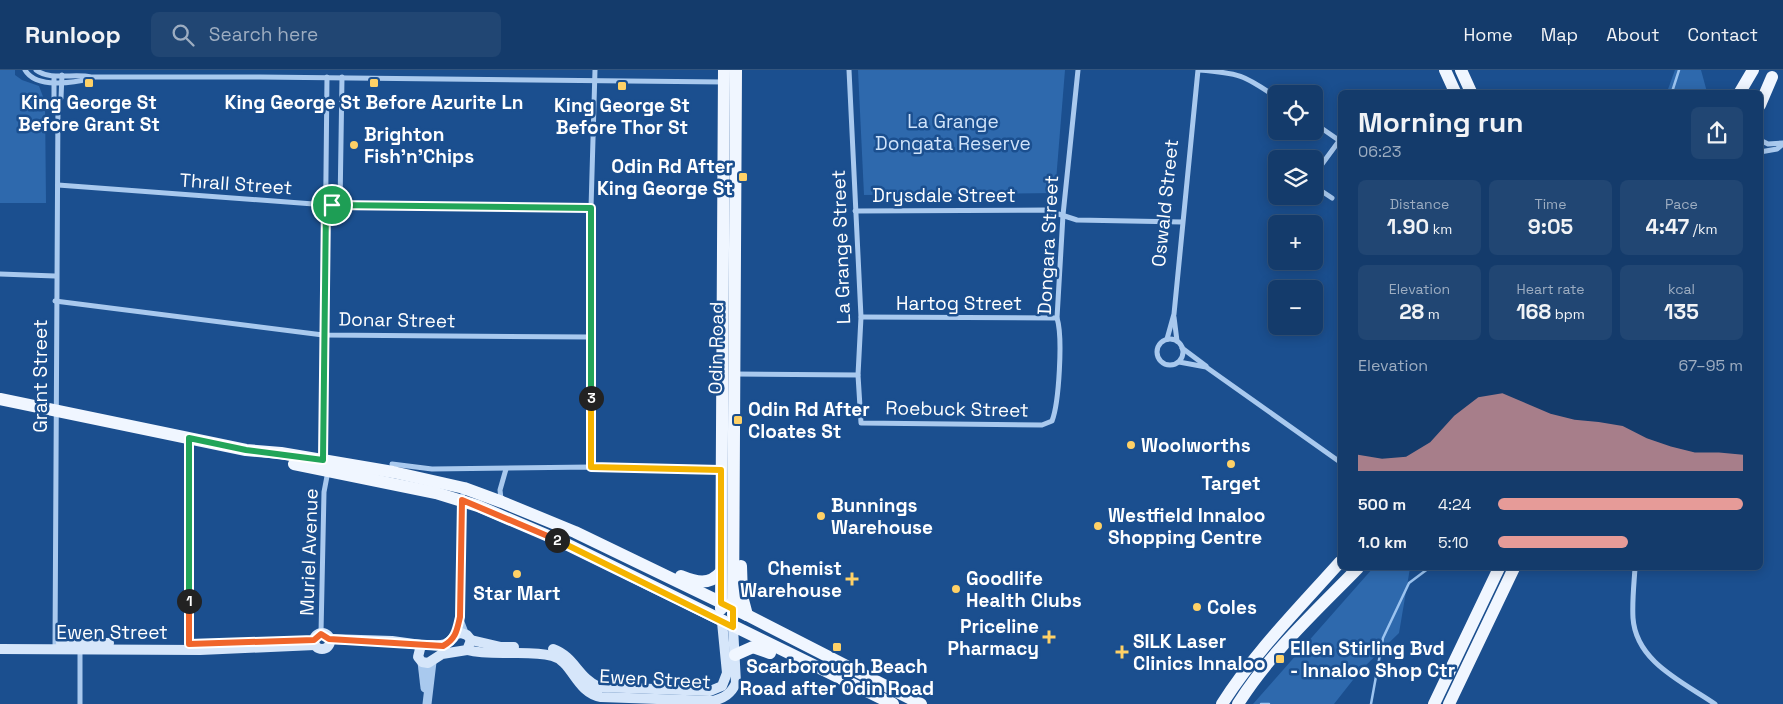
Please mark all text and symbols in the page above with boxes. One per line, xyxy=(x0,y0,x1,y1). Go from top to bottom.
search box xyxy=(151,12,501,57)
text: Runloop xyxy=(25,19,121,50)
icon: search xyxy=(169,21,197,49)
text: Search here xyxy=(209,22,318,47)
text: Home xyxy=(1464,23,1513,46)
text: Map xyxy=(1541,23,1578,46)
text: About xyxy=(1606,23,1660,46)
text: Contact xyxy=(1688,23,1758,46)
marker: King George St Before Grant St xyxy=(83,77,95,89)
marker: King George St Before Azurite Ln xyxy=(368,77,380,89)
marker: King George St Before Thor St xyxy=(616,80,628,92)
map controls xyxy=(1268,85,1323,335)
button: locate xyxy=(1268,85,1323,140)
place label: King George St Before Grant St xyxy=(18,90,160,137)
place label: King George St Before Azurite Ln xyxy=(225,90,523,115)
place label: King George St Before Thor St xyxy=(554,93,690,140)
text: Morning run xyxy=(1358,104,1523,140)
button: share xyxy=(1691,107,1743,159)
park label: La Grange Dongata Reserve xyxy=(875,109,1031,156)
place label: Brighton Fish'n'Chips xyxy=(364,122,474,169)
street label: Oswald Street xyxy=(1146,138,1184,268)
marker: Brighton Fish'n'Chips xyxy=(348,139,360,151)
text: 06:23 xyxy=(1358,141,1401,162)
button: layers xyxy=(1268,150,1323,205)
place label: Odin Rd After King George St xyxy=(597,154,733,201)
street label: Thrall Street xyxy=(179,168,293,200)
street label: La Grange Street xyxy=(826,169,856,325)
marker: Odin Rd After King George St xyxy=(737,171,749,183)
street label: Dongara Street xyxy=(1032,175,1064,315)
street label: Drysdale Street xyxy=(872,183,1016,208)
pin xyxy=(311,184,353,226)
icon: arrive xyxy=(318,191,346,219)
text: Distance xyxy=(1390,195,1449,213)
text: Time xyxy=(1535,195,1566,213)
text: Pace xyxy=(1665,195,1698,213)
text: 1.90 xyxy=(1387,213,1429,240)
text: 9:05 xyxy=(1528,213,1573,240)
text: 4:47 xyxy=(1645,213,1689,240)
button: + xyxy=(1268,215,1323,270)
text: km xyxy=(1429,220,1452,238)
text: /km xyxy=(1689,220,1718,238)
button: − xyxy=(1268,280,1323,335)
text: Elevation xyxy=(1389,280,1450,298)
text: Heart rate xyxy=(1517,280,1584,298)
text: kcal xyxy=(1668,280,1695,298)
street label: Hartog Street xyxy=(896,291,1022,316)
text: 28 xyxy=(1399,298,1424,325)
text: 168 xyxy=(1516,298,1551,325)
text: 135 xyxy=(1664,298,1699,325)
street label: Odin Road xyxy=(703,301,729,395)
text: m xyxy=(1424,305,1440,323)
text: bpm xyxy=(1551,305,1585,323)
street label: Donar Street xyxy=(338,306,456,334)
street label: Grant Street xyxy=(28,319,53,433)
text: Elevation xyxy=(1358,355,1428,376)
text: 67–95 m xyxy=(1678,355,1743,376)
pin: 3 xyxy=(578,386,604,410)
text: 3 xyxy=(587,389,596,407)
street label: Roebuck Street xyxy=(885,395,1029,423)
place label: Odin Rd After Cloates St xyxy=(748,397,870,444)
marker: Odin Rd After Cloates St xyxy=(732,414,744,426)
place label: Woolworths xyxy=(1141,433,1251,458)
marker: Woolworths xyxy=(1125,439,1137,451)
marker: Target xyxy=(1225,458,1237,470)
place label: Target xyxy=(1201,471,1261,496)
street label: Muriel Avenue xyxy=(294,488,324,616)
place label: Bunnings Warehouse xyxy=(831,493,933,540)
text: 500 m xyxy=(1358,494,1406,515)
text: 4:24 xyxy=(1438,494,1471,515)
place label: Westfield Innaloo Shopping Centre xyxy=(1108,503,1265,550)
marker: Bunnings Warehouse xyxy=(815,510,827,522)
marker: Westfield Innaloo Shopping Centre xyxy=(1092,520,1104,532)
pin: 2 xyxy=(544,528,570,552)
text: 2 xyxy=(553,531,562,549)
text: 1.0 km xyxy=(1358,532,1407,553)
text: 5:10 xyxy=(1438,532,1469,553)
place label: Chemist Warehouse xyxy=(740,556,842,603)
place label: Goodlife Health Clubs xyxy=(966,566,1082,613)
marker: Star Mart xyxy=(511,568,523,580)
marker: Chemist Warehouse xyxy=(846,573,858,585)
place label: Star Mart xyxy=(473,581,561,606)
marker: Goodlife Health Clubs xyxy=(950,583,962,595)
pin: 1 xyxy=(176,588,202,614)
text: 1 xyxy=(186,592,193,610)
place label: Coles xyxy=(1207,595,1257,620)
marker: Coles xyxy=(1191,601,1203,613)
place label: Priceline Pharmacy xyxy=(947,614,1039,661)
street label: Ewen Street xyxy=(56,620,168,645)
place label: SILK Laser Clinics Innaloo xyxy=(1133,629,1266,676)
marker: Priceline Pharmacy xyxy=(1043,631,1055,643)
place label: Ellen Stirling Bvd - Innaloo Shop Ctr xyxy=(1290,636,1455,683)
marker: Scarborough Beach Road after Odin Road xyxy=(831,641,843,653)
marker: SILK Laser Clinics Innaloo xyxy=(1115,645,1129,659)
marker: Ellen Stirling Bvd - Innaloo Shop Ctr xyxy=(1274,653,1286,665)
place label: Scarborough Beach Road after Odin Road xyxy=(740,654,934,701)
street label: Ewen Street xyxy=(599,664,711,694)

